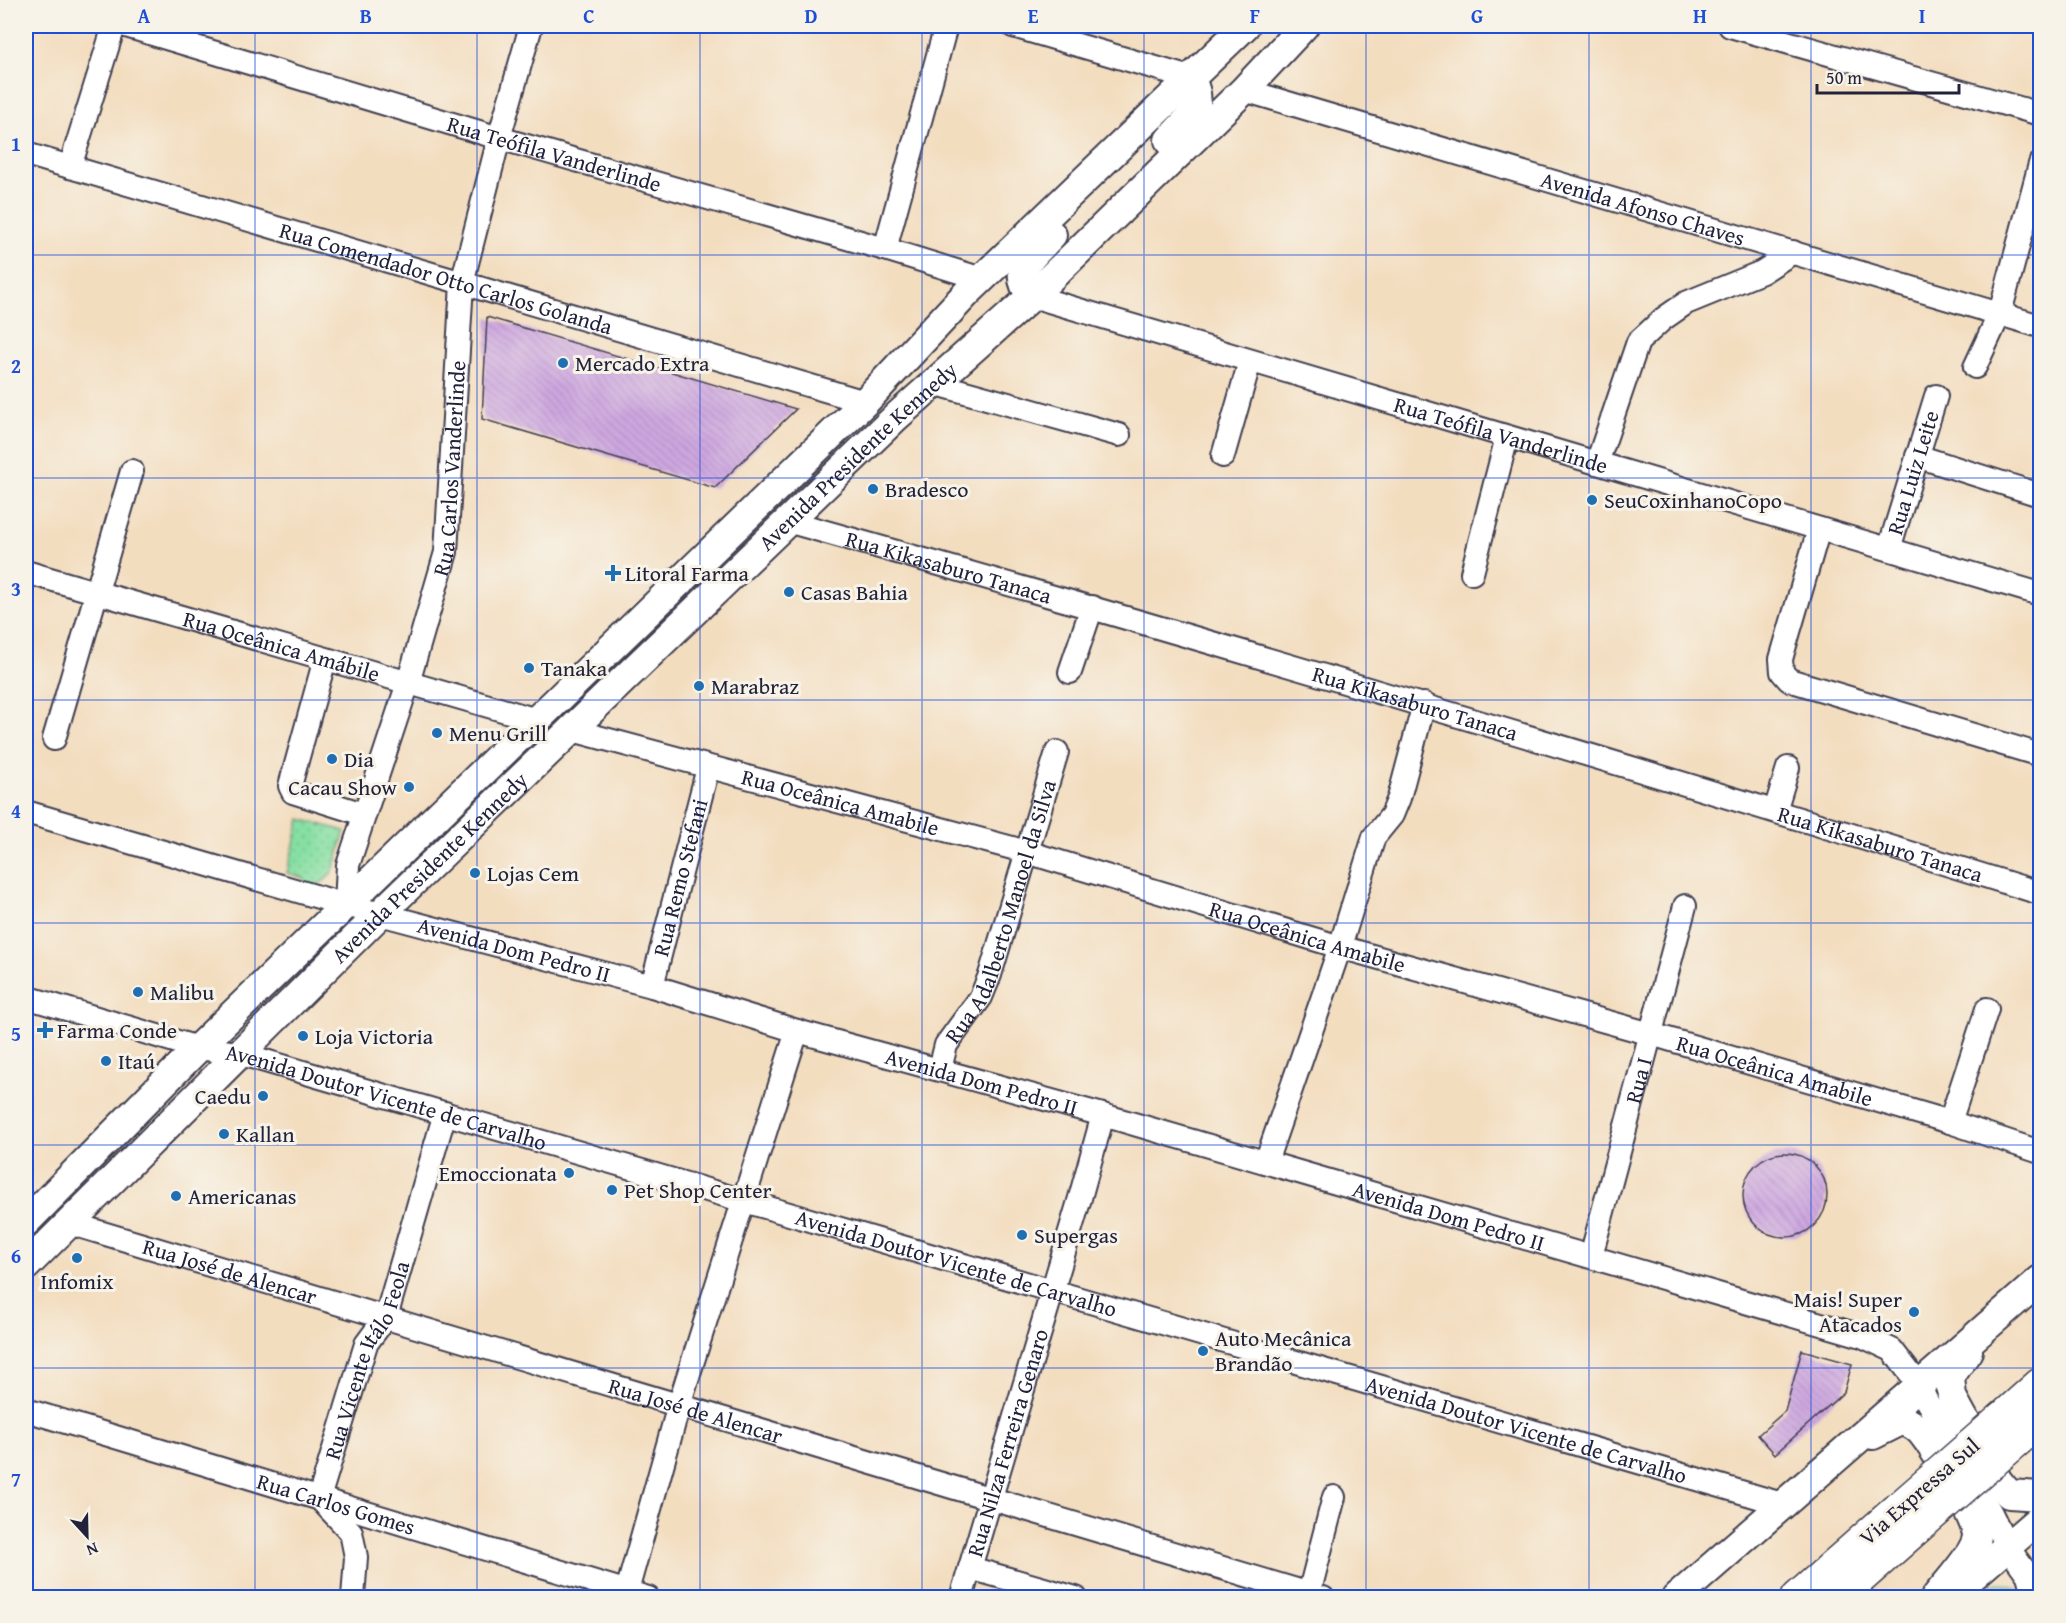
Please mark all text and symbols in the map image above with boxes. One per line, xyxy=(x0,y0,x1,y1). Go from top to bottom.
text: A xyxy=(138,1,151,30)
text: B xyxy=(360,1,372,30)
text: C xyxy=(583,1,595,30)
text: D xyxy=(804,1,818,30)
text: E xyxy=(1028,1,1039,30)
text: F xyxy=(1250,1,1260,30)
text: G xyxy=(1471,1,1483,30)
text: H xyxy=(1693,1,1707,30)
text: I xyxy=(1919,1,1925,30)
scale bar xyxy=(1817,57,1960,95)
text: 50 m xyxy=(1826,64,1862,91)
street label: Rua Teófila Vanderlinde xyxy=(443,107,665,200)
text: 1 xyxy=(11,129,21,158)
street label: Avenida Afonso Chaves xyxy=(1537,163,1749,254)
street label: Rua Comendador Otto Carlos Golanda xyxy=(276,214,617,343)
place label: Mercado Extra xyxy=(575,347,710,379)
text: 2 xyxy=(11,351,21,380)
street label: Avenida Presidente Kennedy xyxy=(751,354,964,558)
marker: Mercado Extra xyxy=(556,356,570,370)
street label: Rua Carlos Vanderlinde xyxy=(424,359,473,580)
street label: Rua Teófila Vanderlinde xyxy=(1390,388,1612,481)
street label: Rua Luiz Leite xyxy=(1878,406,1947,539)
place label: Bradesco xyxy=(885,473,969,505)
marker: Bradesco xyxy=(866,482,880,496)
place label: SeuCoxinhanoCopo xyxy=(1604,484,1782,516)
marker: SeuCoxinhanoCopo xyxy=(1585,493,1599,507)
street label: Rua Kikasaburo Tanaca xyxy=(842,522,1056,612)
place label: Litoral Farma xyxy=(625,557,749,589)
marker: Litoral Farma xyxy=(606,566,620,580)
text: 3 xyxy=(11,574,21,603)
place label: Casas Bahia xyxy=(801,576,908,608)
marker: Casas Bahia xyxy=(782,585,796,599)
street label: Rua Oceânica Amábile xyxy=(179,602,384,690)
place label: Tanaka xyxy=(541,652,608,684)
street label: Rua Kikasaburo Tanaca xyxy=(1309,657,1522,749)
marker: Tanaka xyxy=(522,661,536,675)
place label: Marabraz xyxy=(711,670,799,702)
marker: Marabraz xyxy=(692,679,706,693)
place label: Menu Grill xyxy=(449,717,547,749)
marker: Menu Grill xyxy=(430,726,444,740)
place label: Dia xyxy=(344,743,375,775)
marker: Dia xyxy=(325,752,339,766)
street label: Rua Oceânica Amabile xyxy=(738,760,943,844)
street label: Avenida Presidente Kennedy xyxy=(324,764,535,970)
place label: Cacau Show xyxy=(288,771,397,803)
street label: Rua Adalberto Manoel da Silva xyxy=(937,775,1064,1050)
marker: Cacau Show xyxy=(402,780,416,794)
street label: Rua Remo Stefani xyxy=(644,795,715,960)
text: 4 xyxy=(11,796,21,825)
street label: Rua Kikasaburo Tanaca xyxy=(1774,797,1987,891)
place label: Lojas Cem xyxy=(487,857,579,889)
marker: Lojas Cem xyxy=(468,866,482,880)
street label: Rua Oceânica Amabile xyxy=(1205,892,1409,981)
street label: Avenida Dom Pedro II xyxy=(414,909,614,990)
place label: Malibu xyxy=(150,976,214,1008)
marker: Malibu xyxy=(131,985,145,999)
place label: Farma Conde xyxy=(57,1014,177,1046)
text: 5 xyxy=(11,1019,21,1048)
place label: Loja Victoria xyxy=(315,1020,434,1052)
marker: Farma Conde xyxy=(38,1023,52,1037)
street label: Rua Oceânica Amabile xyxy=(1673,1026,1877,1114)
marker: Loja Victoria xyxy=(296,1029,310,1043)
street label: Avenida Doutor Vicente de Carvalho xyxy=(224,1036,551,1158)
street label: Avenida Dom Pedro II xyxy=(882,1040,1081,1123)
place label: Itaú xyxy=(118,1045,155,1077)
marker: Itaú xyxy=(99,1054,113,1068)
street label: Rua I xyxy=(1617,1054,1660,1107)
place label: Caedu xyxy=(195,1080,251,1112)
marker: Caedu xyxy=(256,1089,270,1103)
place label: Kallan xyxy=(236,1118,295,1150)
marker: Kallan xyxy=(217,1127,231,1141)
place label: Emoccionata xyxy=(439,1157,558,1189)
marker: Emoccionata xyxy=(562,1166,576,1180)
street label: Avenida Dom Pedro II xyxy=(1349,1173,1548,1259)
place label: Pet Shop Center xyxy=(624,1174,772,1206)
place label: Americanas xyxy=(188,1180,297,1212)
marker: Pet Shop Center xyxy=(605,1183,619,1197)
marker: Americanas xyxy=(169,1189,183,1203)
street label: Avenida Doutor Vicente de Carvalho xyxy=(792,1201,1121,1325)
place label: Supergas xyxy=(1034,1219,1118,1251)
marker: Supergas xyxy=(1015,1228,1029,1242)
street label: Rua José de Alencar xyxy=(139,1230,321,1312)
text: 6 xyxy=(11,1241,21,1270)
marker: Infomix xyxy=(70,1251,84,1265)
street label: Rua Vicente Itálo Feola xyxy=(316,1257,418,1463)
place label: Infomix xyxy=(41,1265,114,1297)
place label: Mais! Super Atacados xyxy=(1794,1283,1902,1340)
marker: Mais! Super Atacados xyxy=(1907,1305,1921,1319)
place label: Auto Mecânica Brandão xyxy=(1215,1322,1352,1379)
street label: Rua Nilza Ferreira Genaro xyxy=(958,1325,1056,1560)
marker: Auto Mecânica Brandão xyxy=(1196,1344,1210,1358)
street label: Avenida Doutor Vicente de Carvalho xyxy=(1362,1367,1691,1491)
street label: Rua José de Alencar xyxy=(605,1369,787,1452)
street label: Via Expressa Sul xyxy=(1852,1430,1986,1552)
text: 7 xyxy=(11,1464,21,1493)
street label: Rua Carlos Gomes xyxy=(253,1465,419,1543)
north arrow xyxy=(57,1506,117,1566)
text: N xyxy=(83,1537,102,1563)

